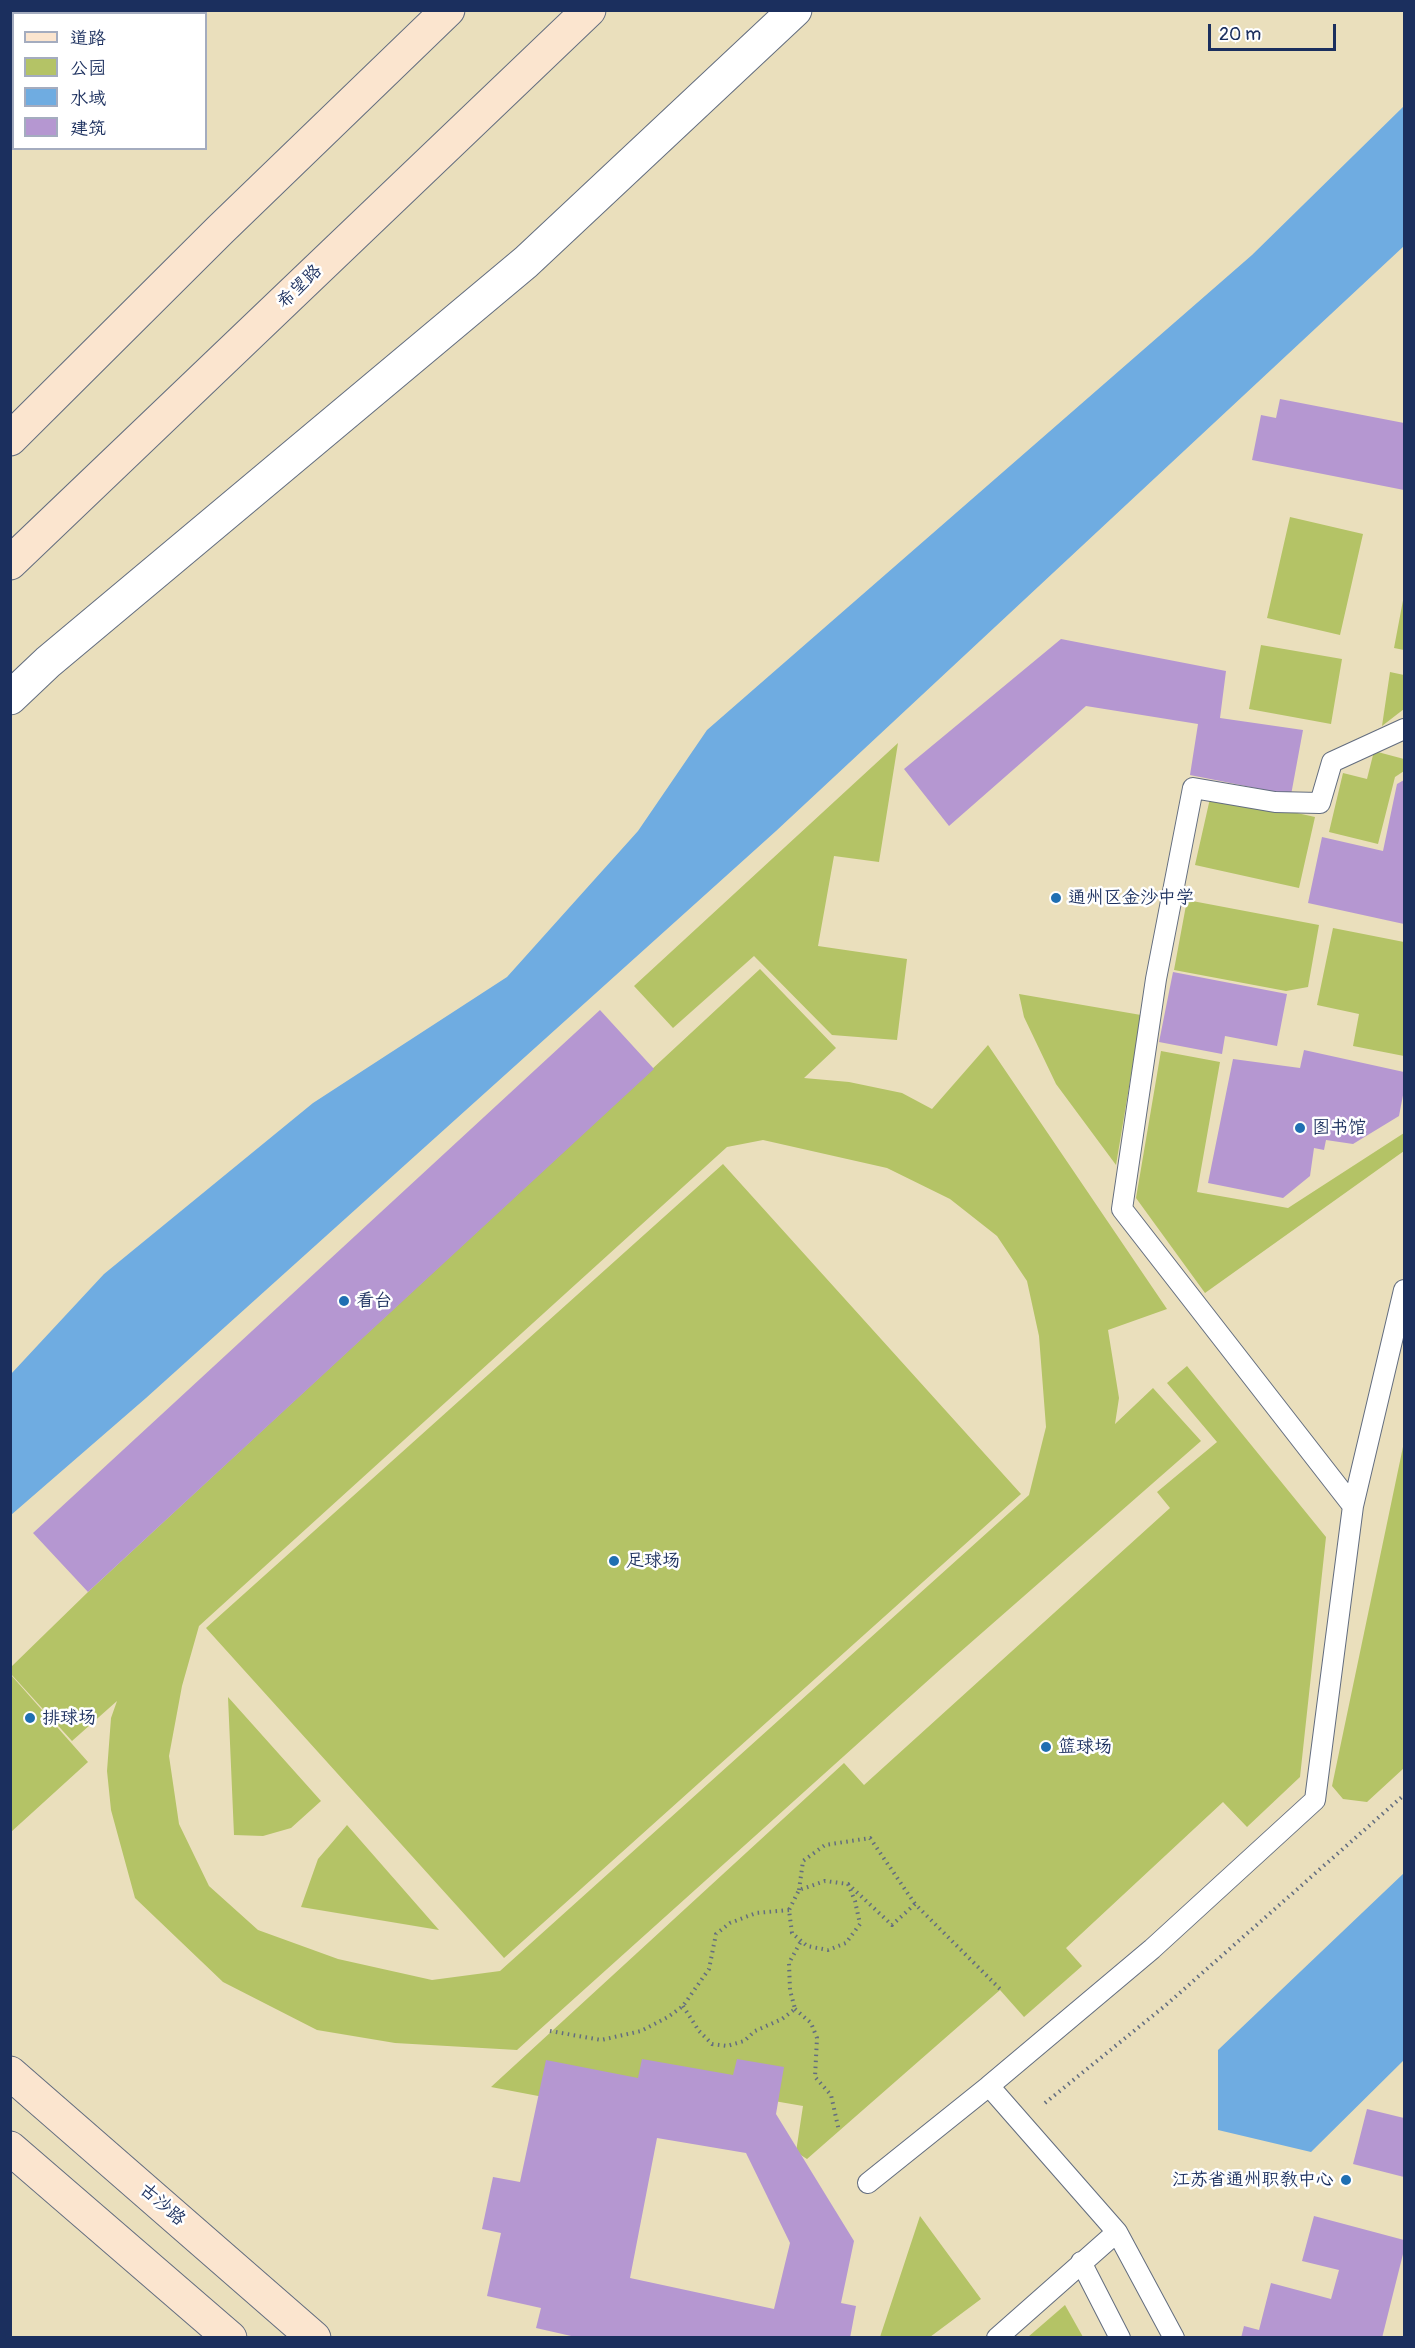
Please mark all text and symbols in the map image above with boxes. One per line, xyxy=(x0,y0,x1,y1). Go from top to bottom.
legend xyxy=(12,12,207,150)
scale bar xyxy=(1211,12,1338,50)
text: 20 m xyxy=(1219,23,1261,46)
text: 道路 xyxy=(70,27,106,50)
text: 公园 xyxy=(70,57,106,80)
text: 水域 xyxy=(70,87,106,110)
text: 建筑 xyxy=(70,117,106,140)
street label: 希望路 xyxy=(273,260,327,314)
place label: 通州区金沙中学 xyxy=(1068,887,1194,909)
marker: 通州区金沙中学 xyxy=(1049,891,1063,905)
place label: 图书馆 xyxy=(1312,1117,1366,1139)
marker: 图书馆 xyxy=(1293,1121,1307,1135)
place label: 看台 xyxy=(356,1290,392,1312)
marker: 看台 xyxy=(337,1294,351,1308)
place label: 足球场 xyxy=(626,1550,680,1572)
marker: 足球场 xyxy=(607,1554,621,1568)
place label: 排球场 xyxy=(42,1707,96,1729)
marker: 排球场 xyxy=(23,1711,37,1725)
place label: 篮球场 xyxy=(1058,1736,1112,1758)
marker: 篮球场 xyxy=(1039,1740,1053,1754)
place label: 江苏省通州职教中心 xyxy=(1172,2169,1334,2191)
marker: 江苏省通州职教中心 xyxy=(1339,2173,1353,2187)
street label: 古沙路 xyxy=(135,2179,189,2231)

